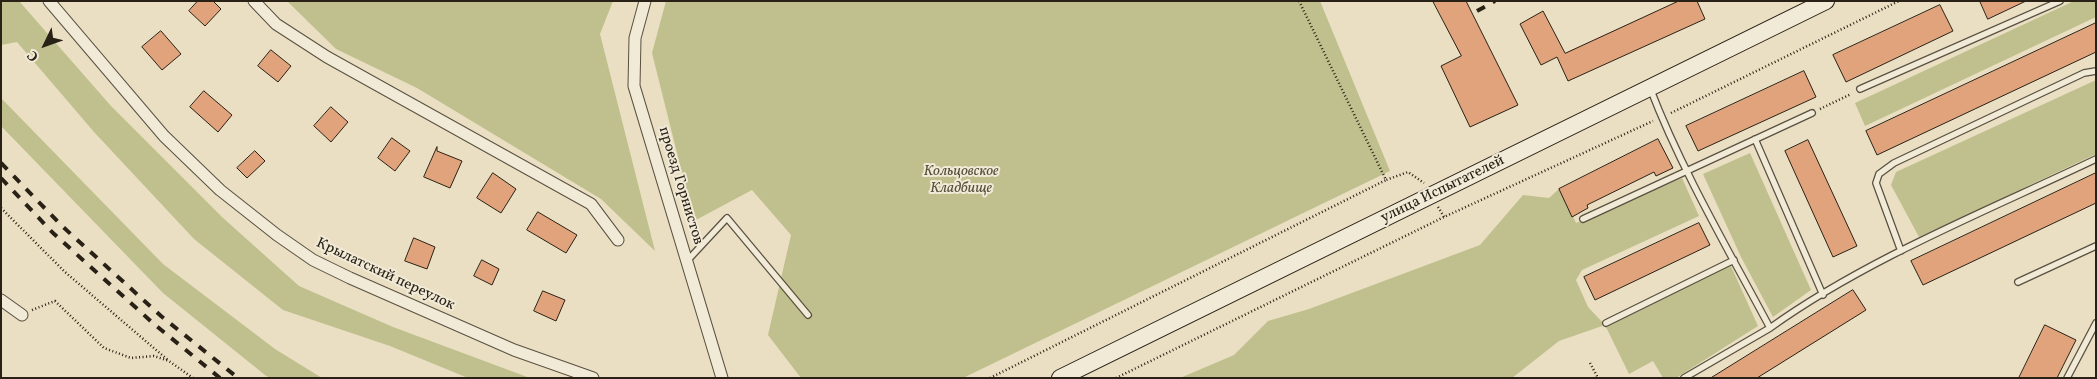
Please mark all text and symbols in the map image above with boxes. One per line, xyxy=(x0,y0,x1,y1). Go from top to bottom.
north arrow xyxy=(20,20,70,70)
text: С xyxy=(23,46,44,65)
street label: проезд Горнистов xyxy=(653,125,707,247)
street label: улица Испытателей xyxy=(1378,152,1508,228)
park label: Кольцовское Кладбище xyxy=(923,163,999,198)
street label: Крылатский переулок xyxy=(313,235,457,315)

